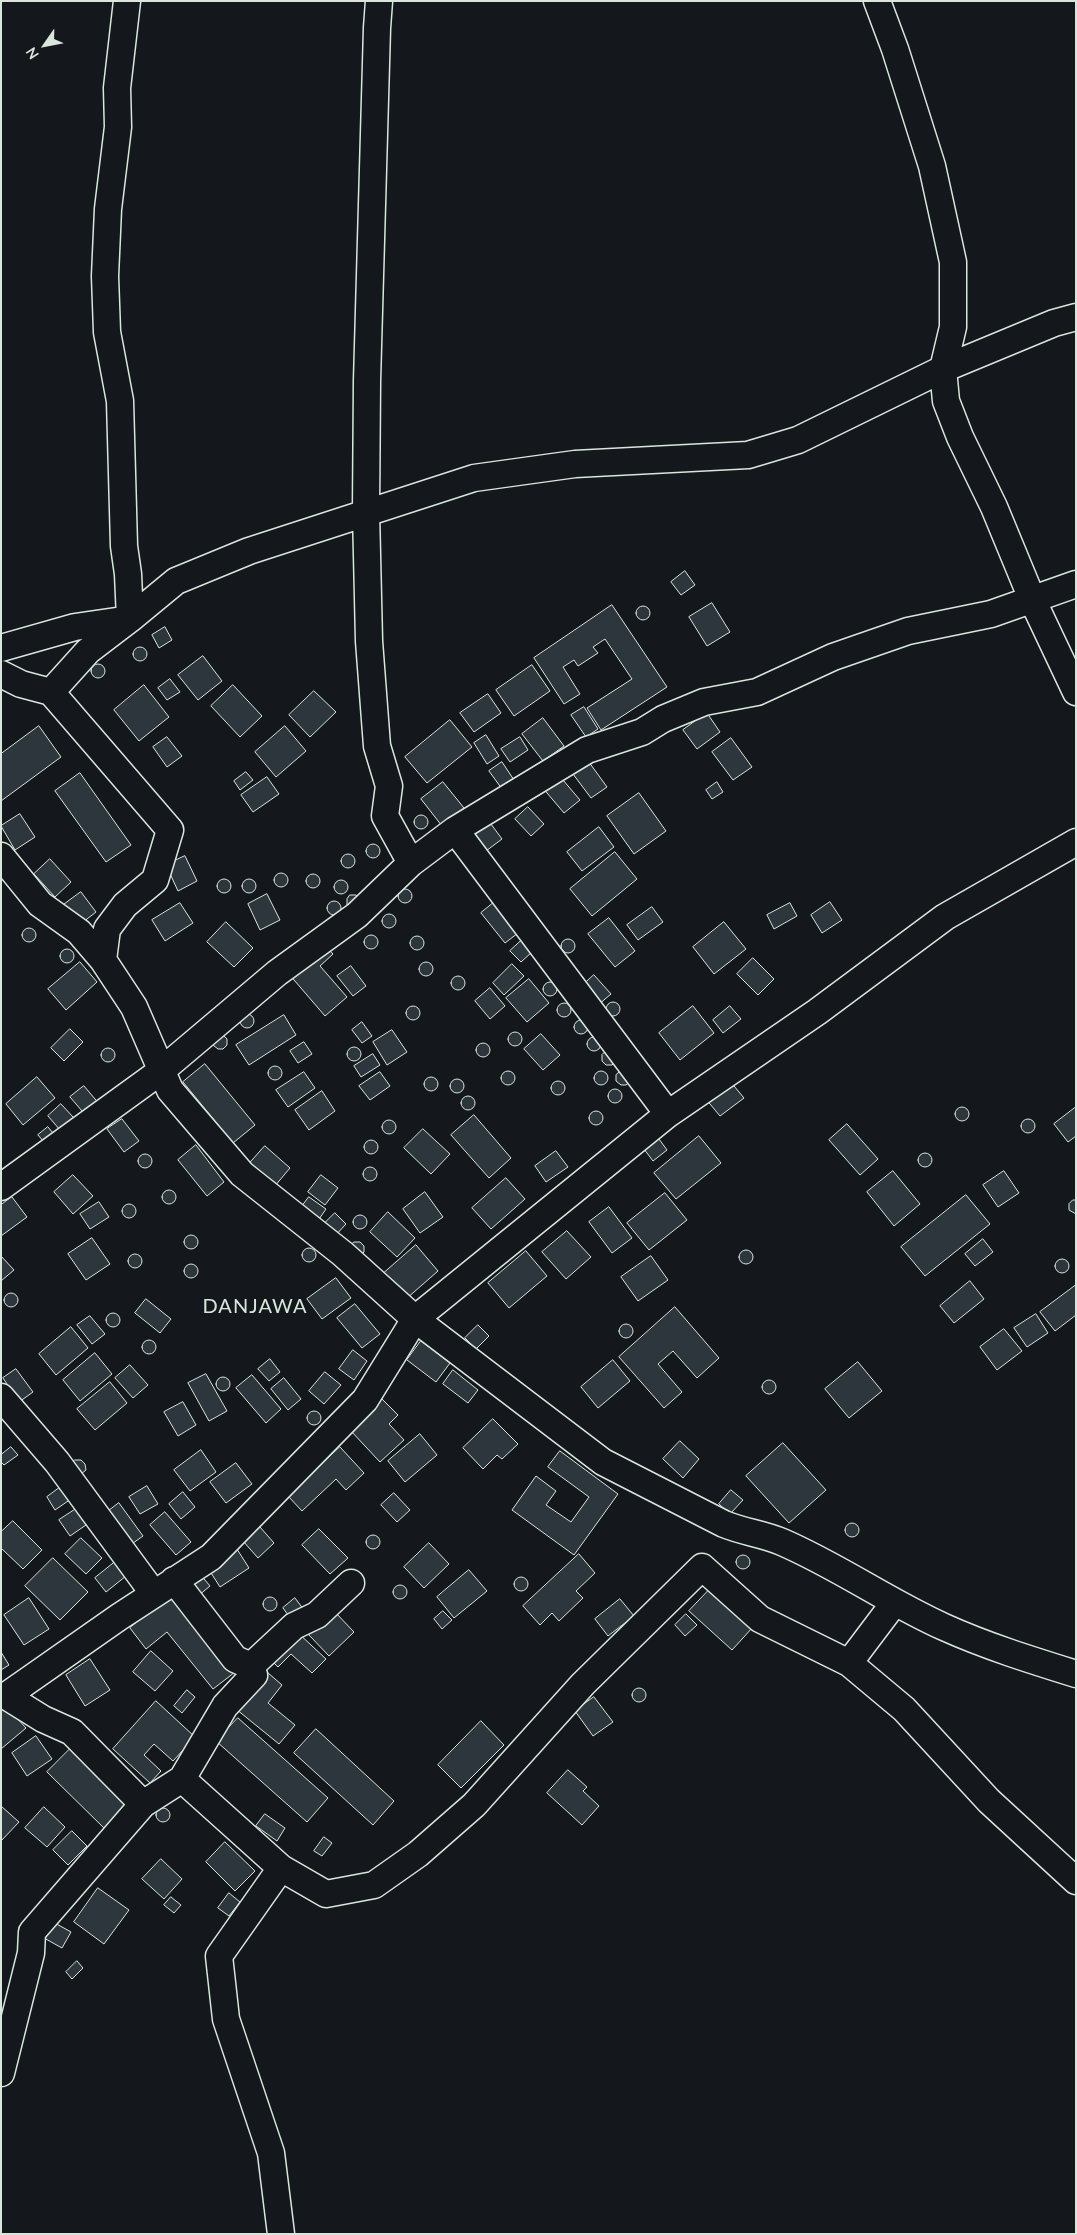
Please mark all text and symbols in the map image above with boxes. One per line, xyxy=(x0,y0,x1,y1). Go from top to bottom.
north arrow xyxy=(20,20,70,70)
text: N xyxy=(22,44,42,63)
district label: DANJAWA xyxy=(202,1295,308,1319)

